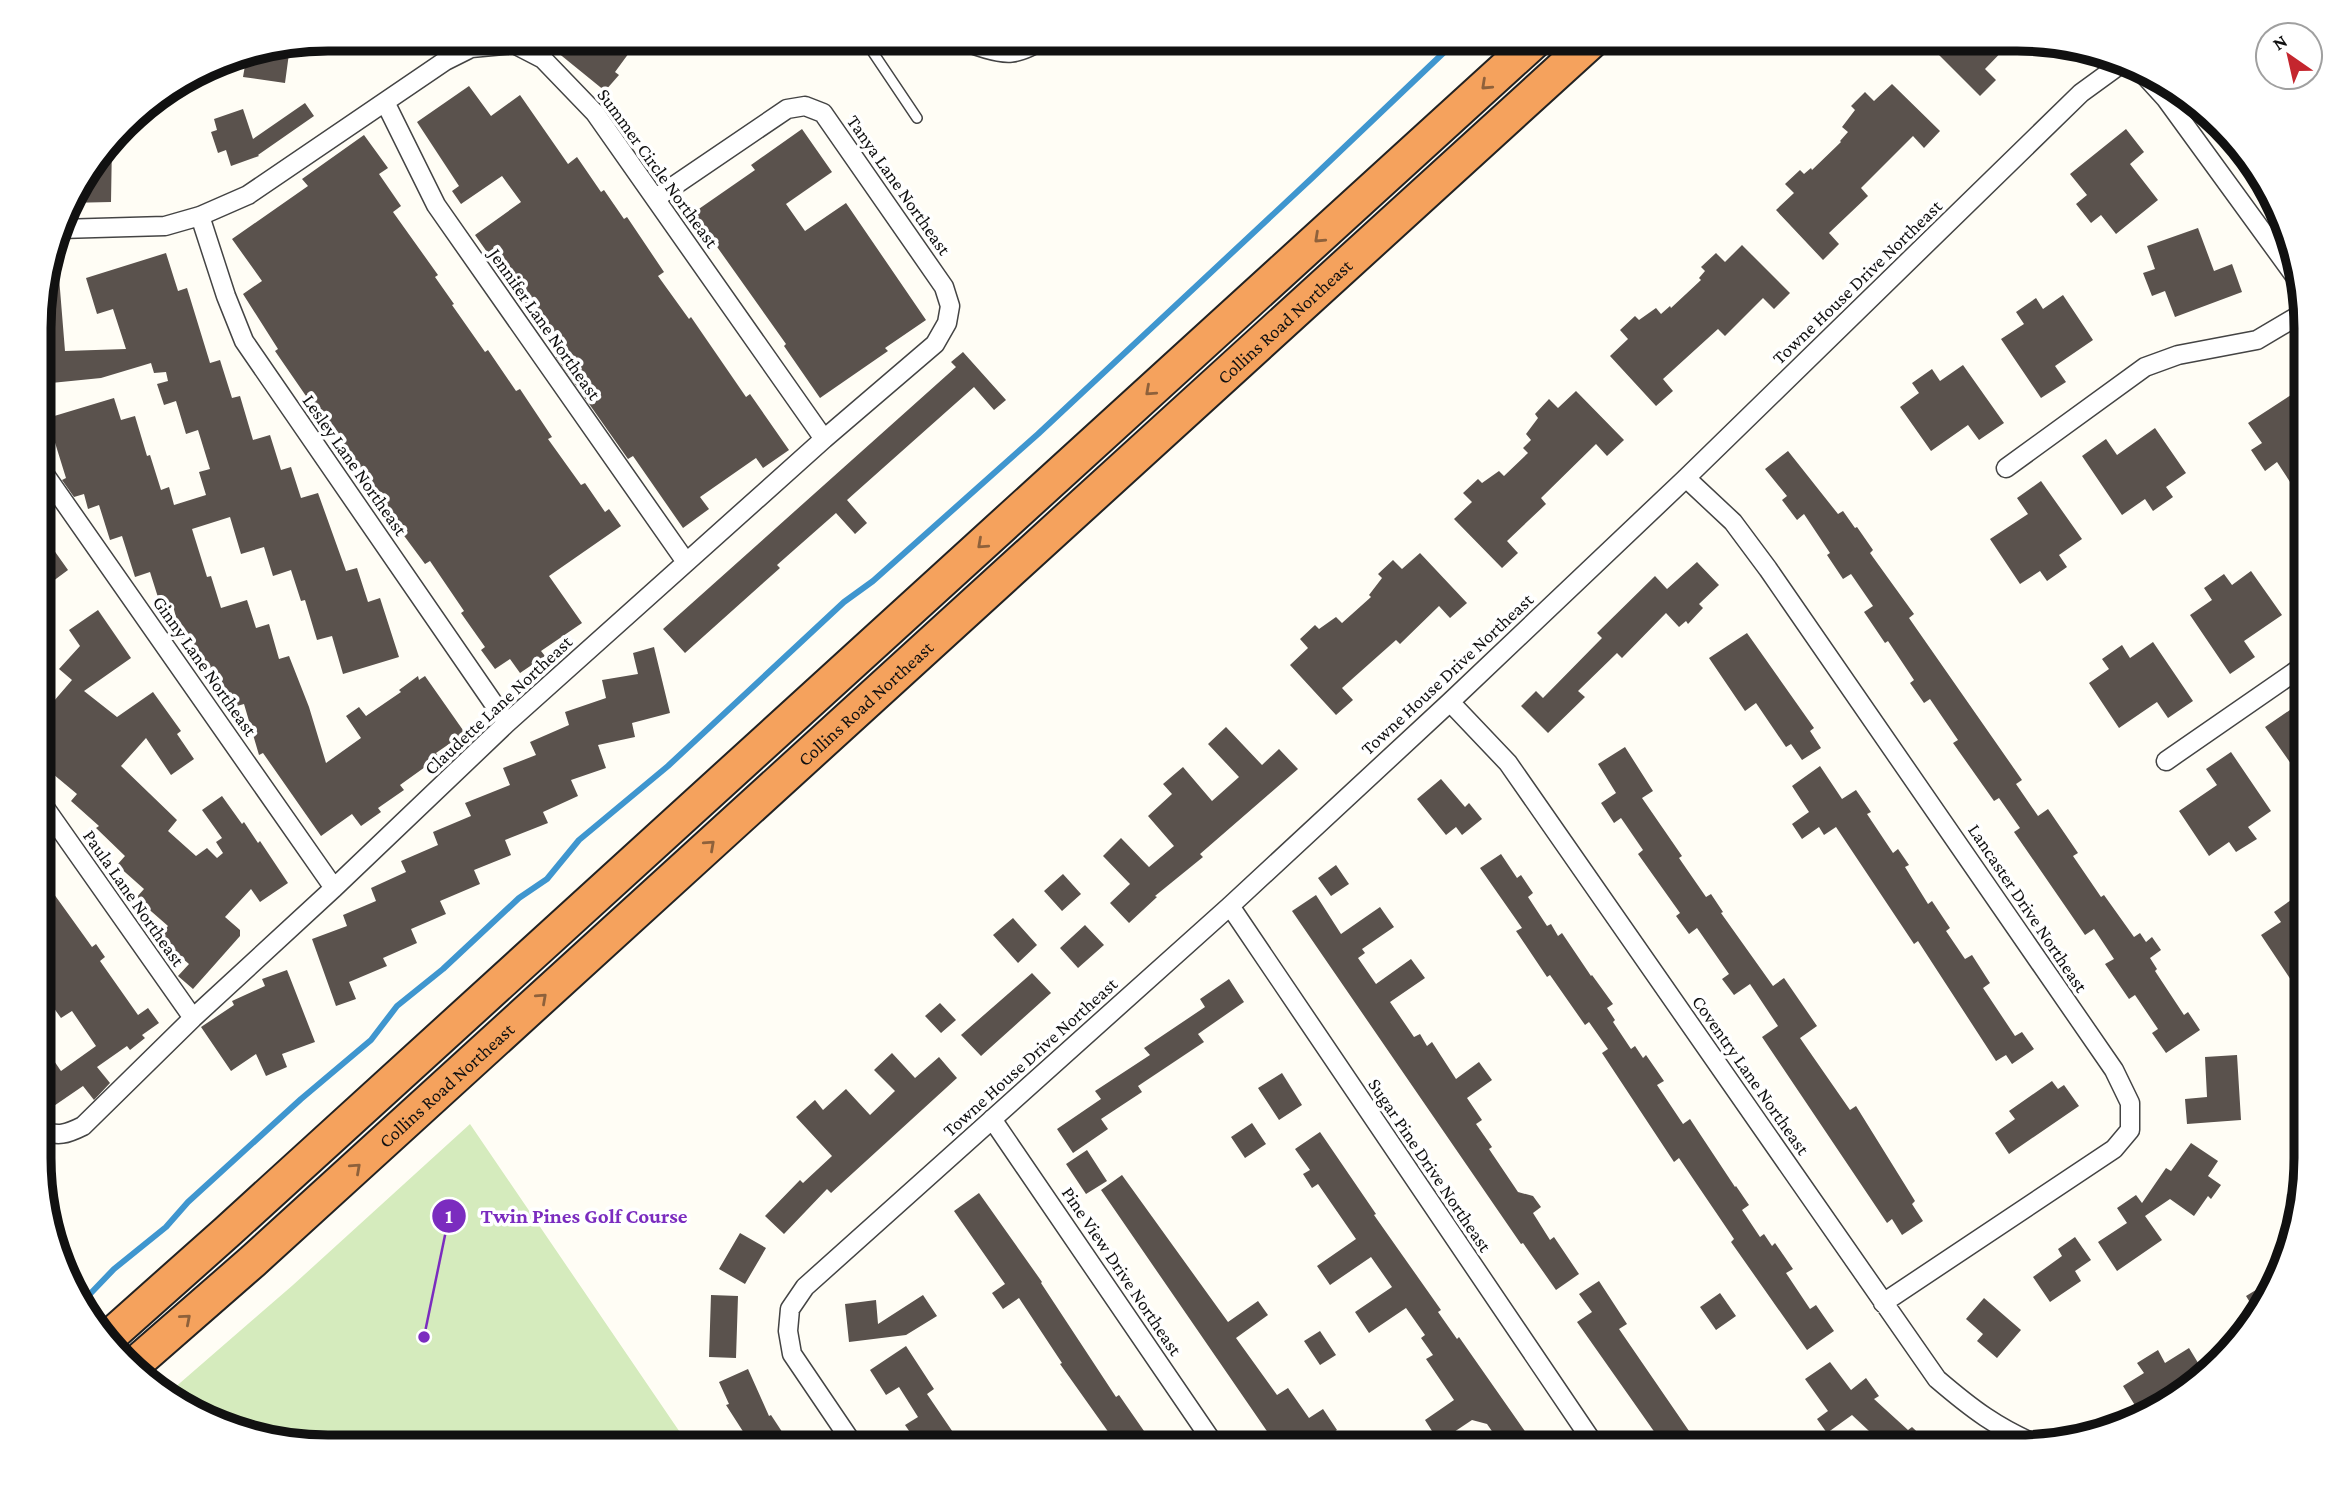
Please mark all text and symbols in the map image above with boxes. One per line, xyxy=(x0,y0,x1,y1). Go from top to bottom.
north arrow xyxy=(2254,21,2324,91)
text: N xyxy=(2269,30,2291,55)
one-way arrow xyxy=(1481,76,1494,89)
street label: Summer Circle Northeast xyxy=(593,84,723,252)
street label: Tanya Lane Northeast xyxy=(843,111,956,260)
street label: Towne House Drive Northeast xyxy=(1768,195,1947,368)
one-way arrow xyxy=(1314,230,1327,243)
street label: Jennifer Lane Northeast xyxy=(484,243,606,404)
street label: Collins Road Northeast xyxy=(1213,254,1357,388)
one-way arrow xyxy=(1145,383,1158,396)
street label: Lesley Lane Northeast xyxy=(298,390,412,540)
one-way arrow xyxy=(977,536,990,549)
street label: Towne House Drive Northeast xyxy=(1357,588,1538,759)
street label: Ginny Lane Northeast xyxy=(149,592,262,741)
street label: Claudette Lane Northeast xyxy=(420,631,577,779)
street label: Collins Road Northeast xyxy=(794,636,938,770)
street label: Lancaster Drive Northeast xyxy=(1964,820,2093,997)
street label: Paula Lane Northeast xyxy=(79,826,189,971)
one-way arrow xyxy=(702,840,715,853)
street label: Towne House Drive Northeast xyxy=(939,973,1122,1141)
street label: Coventry Lane Northeast xyxy=(1688,991,1814,1159)
one-way arrow xyxy=(534,994,547,1006)
street label: Collins Road Northeast xyxy=(374,1018,518,1152)
street label: Sugar Pine Drive Northeast xyxy=(1364,1074,1496,1256)
one-way arrow xyxy=(348,1164,361,1176)
street label: Pine View Drive Northeast xyxy=(1058,1183,1187,1360)
callout: Twin Pines Golf Course xyxy=(431,1195,701,1237)
text: 1 xyxy=(445,1204,453,1228)
text: Twin Pines Golf Course xyxy=(480,1204,688,1228)
one-way arrow xyxy=(178,1315,191,1327)

